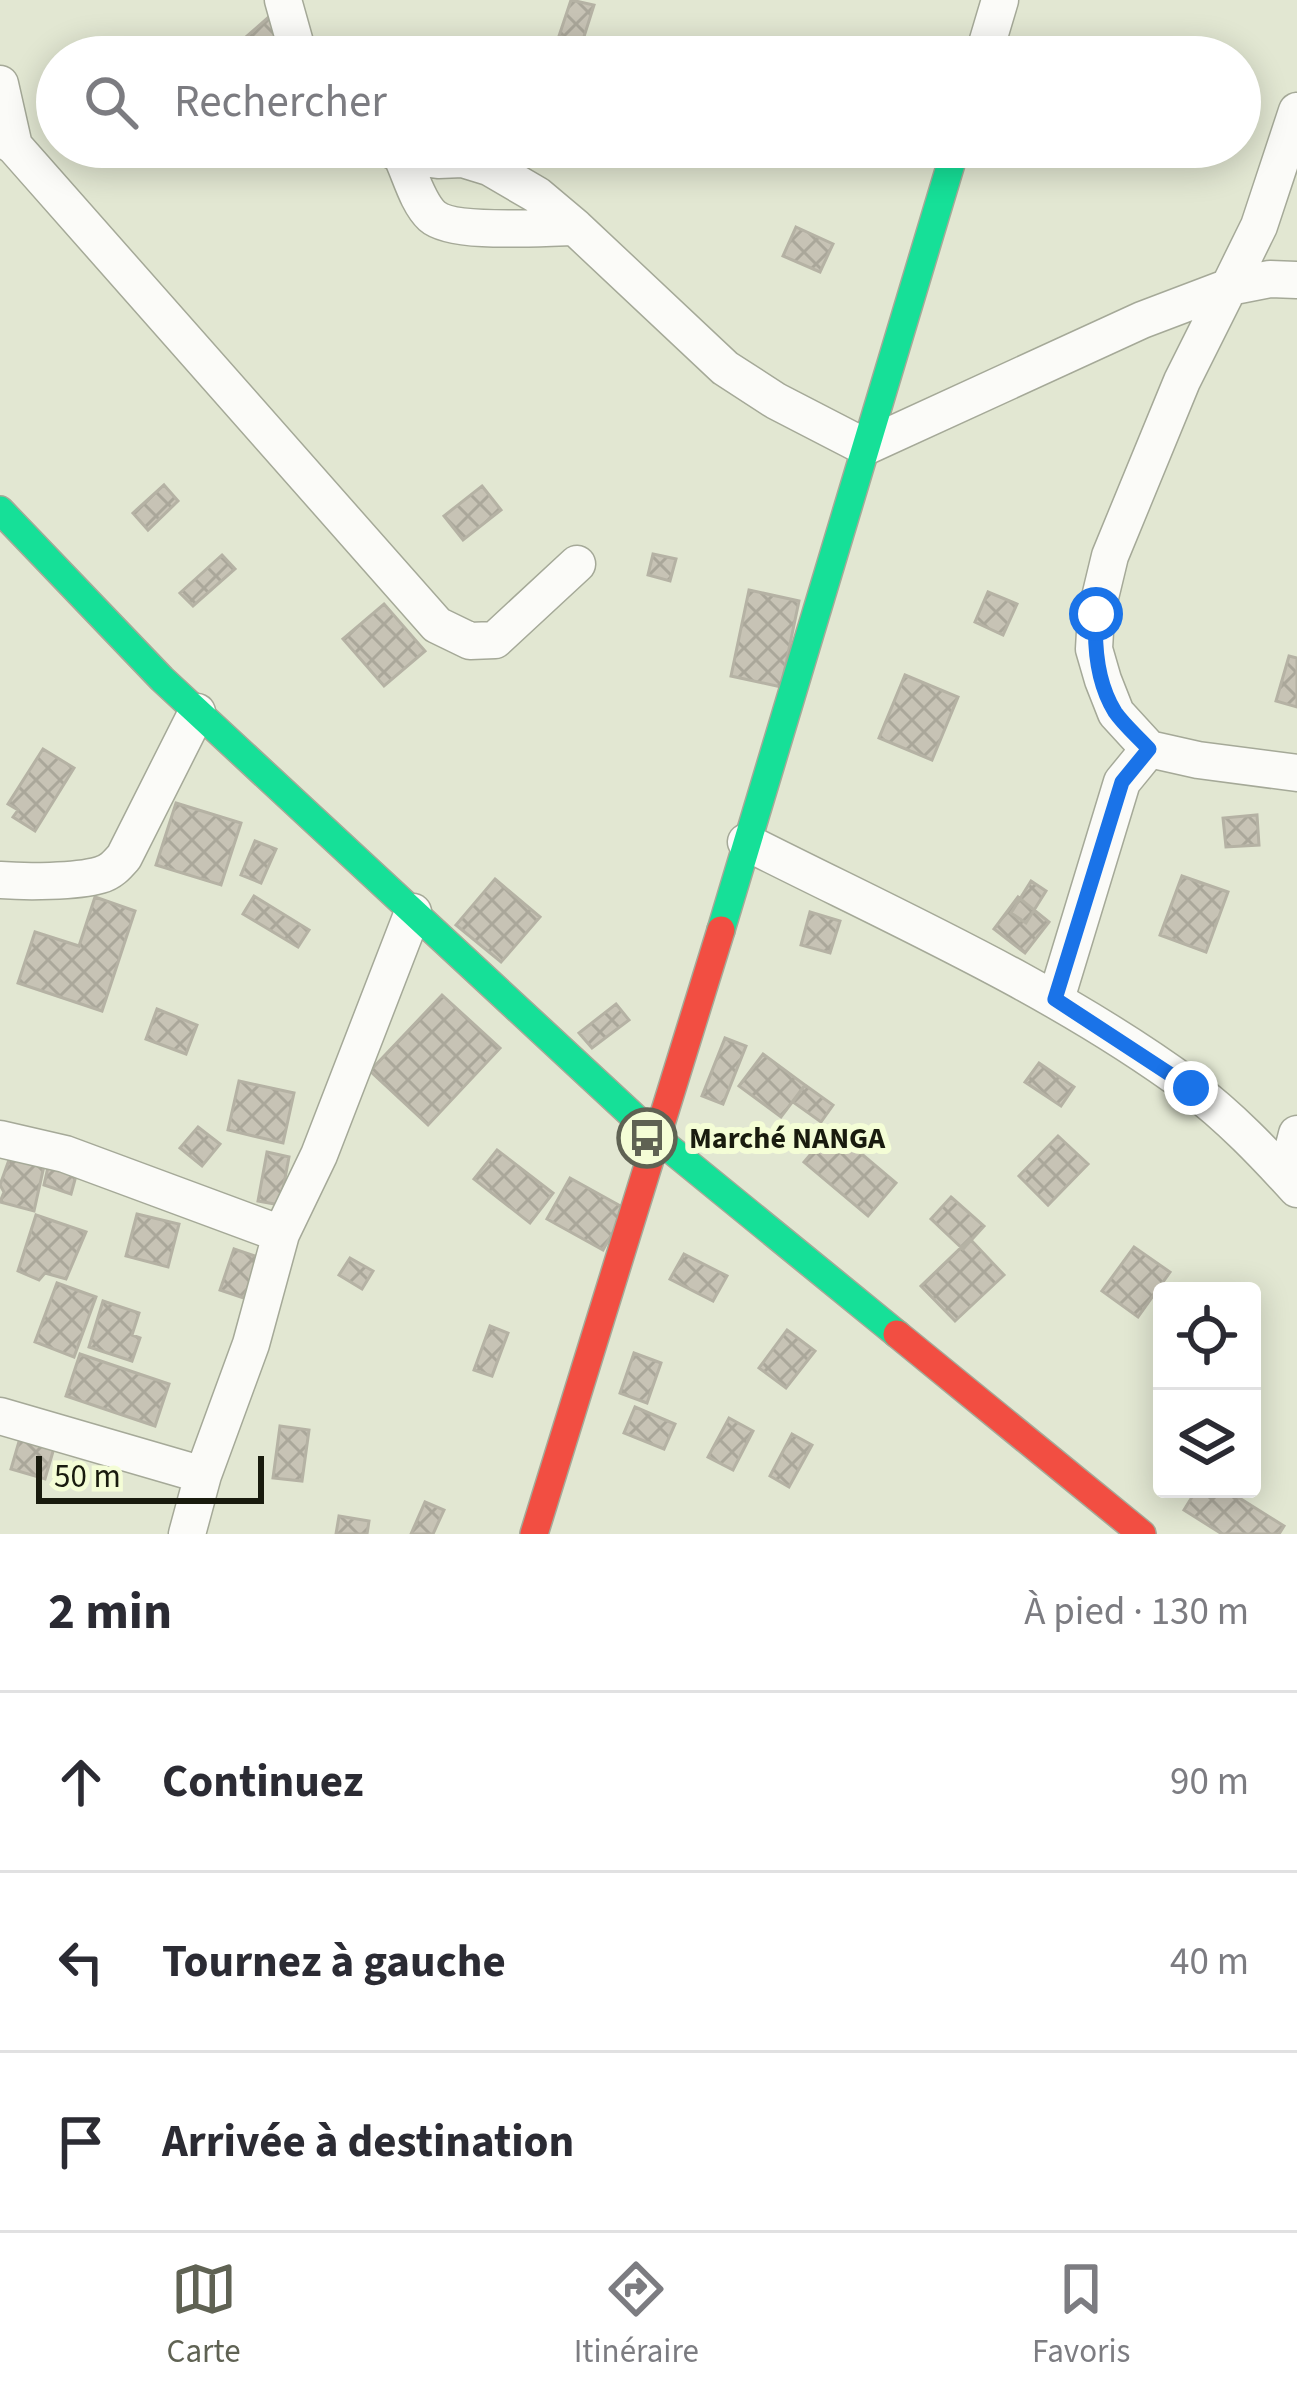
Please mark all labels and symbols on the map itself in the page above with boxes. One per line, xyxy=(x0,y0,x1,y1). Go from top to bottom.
route start xyxy=(1069,587,1123,641)
route end xyxy=(1164,1061,1218,1115)
bus stop icon: Marché NANGA xyxy=(616,1107,678,1169)
place label: Marché NANGA xyxy=(689,1117,886,1160)
scale bar xyxy=(36,1450,264,1503)

